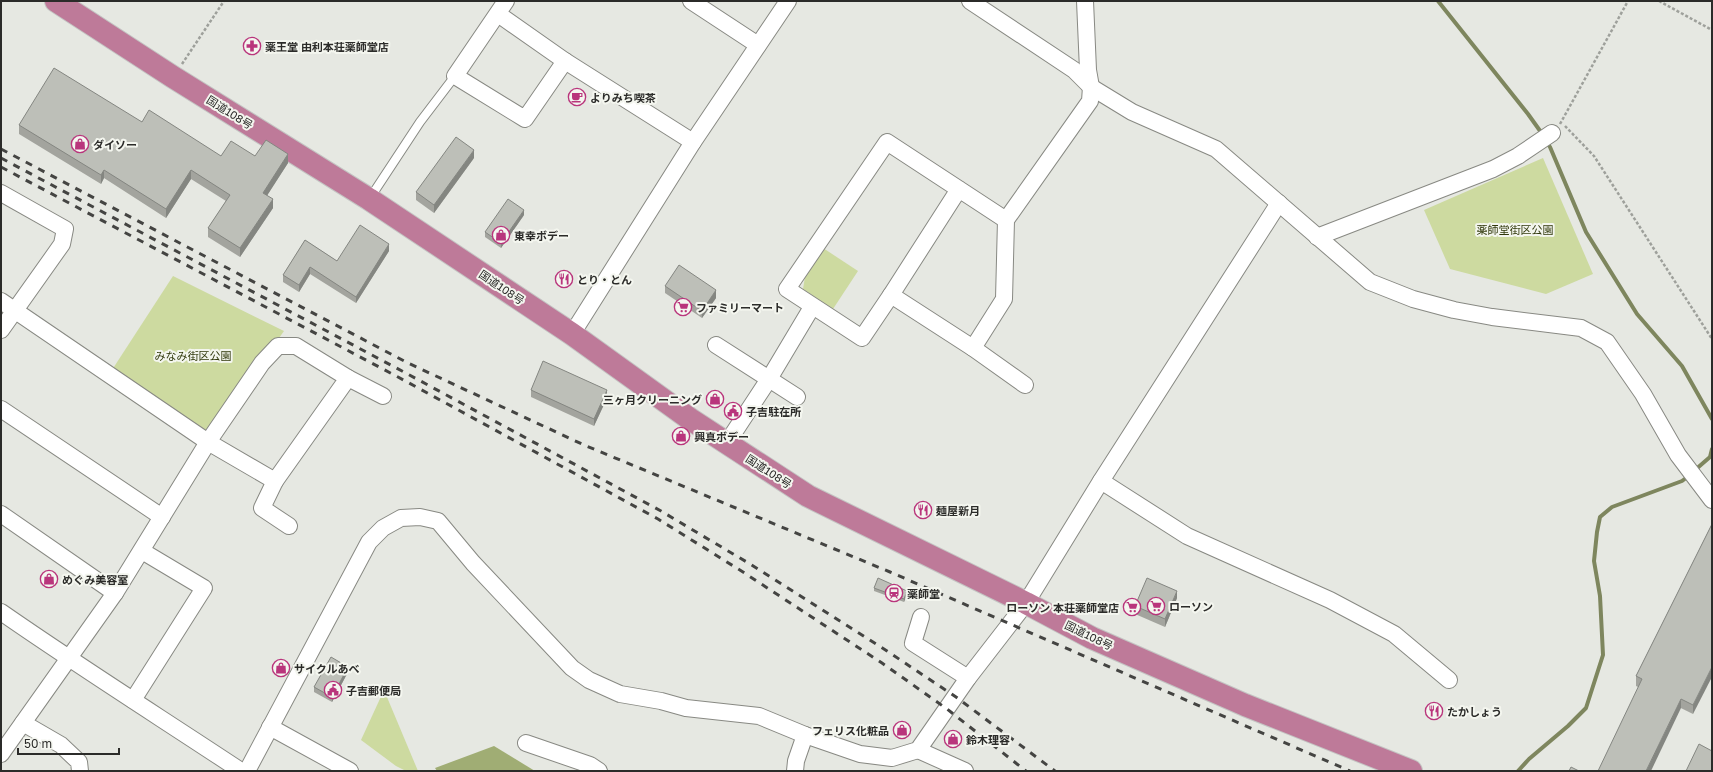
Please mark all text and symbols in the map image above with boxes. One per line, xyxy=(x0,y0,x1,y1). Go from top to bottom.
pharmacy icon: 薬王堂 由利本荘薬師堂店 xyxy=(242,36,262,56)
place label: 薬王堂 由利本荘薬師堂店 xyxy=(265,40,389,53)
cafe icon: よりみち喫茶 xyxy=(567,87,587,107)
place label: よりみち喫茶 xyxy=(590,91,656,104)
street label: 国道108号 xyxy=(205,93,255,131)
shop icon: ダイソー xyxy=(70,134,90,154)
place label: ダイソー xyxy=(93,138,137,151)
park label: 薬師堂街区公園 xyxy=(1477,223,1554,236)
shop icon: 東幸ボデー xyxy=(491,225,511,245)
place label: 東幸ボデー xyxy=(514,229,569,242)
street label: 国道108号 xyxy=(477,267,527,307)
restaurant icon: とり・とん xyxy=(554,269,574,289)
place label: とり・とん xyxy=(577,273,632,286)
supermarket icon: ファミリーマート xyxy=(673,297,693,317)
place label: ファミリーマート xyxy=(696,301,784,314)
park label: みなみ街区公園 xyxy=(155,349,232,362)
shop icon: 三ヶ月クリーニング xyxy=(705,389,725,409)
place label: 三ヶ月クリーニング xyxy=(603,393,702,406)
public building icon: 子吉駐在所 xyxy=(723,401,743,421)
place label: 子吉駐在所 xyxy=(746,405,801,418)
shop icon: 興真ボデー xyxy=(671,426,691,446)
place label: 興真ボデー xyxy=(694,430,749,443)
street label: 国道108号 xyxy=(744,451,794,491)
restaurant icon: 麺屋新月 xyxy=(913,500,933,520)
place label: 麺屋新月 xyxy=(935,504,980,517)
shop icon: めぐみ美容室 xyxy=(39,569,59,589)
place label: めぐみ美容室 xyxy=(62,573,128,586)
station icon: 薬師堂 xyxy=(884,583,904,603)
place label: 薬師堂 xyxy=(907,587,940,600)
supermarket icon: ローソン xyxy=(1146,596,1166,616)
supermarket icon: ローソン 本荘薬師堂店 xyxy=(1122,597,1142,617)
place label: ローソン xyxy=(1169,600,1213,613)
place label: ローソン 本荘薬師堂店 xyxy=(1006,601,1119,614)
street label: 国道108号 xyxy=(1063,618,1115,652)
shop icon: サイクルあべ xyxy=(271,658,291,678)
place label: サイクルあべ xyxy=(294,662,359,675)
public building icon: 子吉郵便局 xyxy=(323,680,343,700)
place label: 子吉郵便局 xyxy=(346,684,401,697)
restaurant icon: たかしょう xyxy=(1424,701,1444,721)
place label: たかしょう xyxy=(1447,705,1502,718)
shop icon: フェリス化粧品 xyxy=(892,720,912,740)
place label: フェリス化粧品 xyxy=(812,724,889,737)
shop icon: 鈴木理容 xyxy=(943,729,963,749)
scale bar xyxy=(18,730,119,756)
place label: 鈴木理容 xyxy=(966,733,1010,746)
text: 50 m xyxy=(24,736,52,751)

